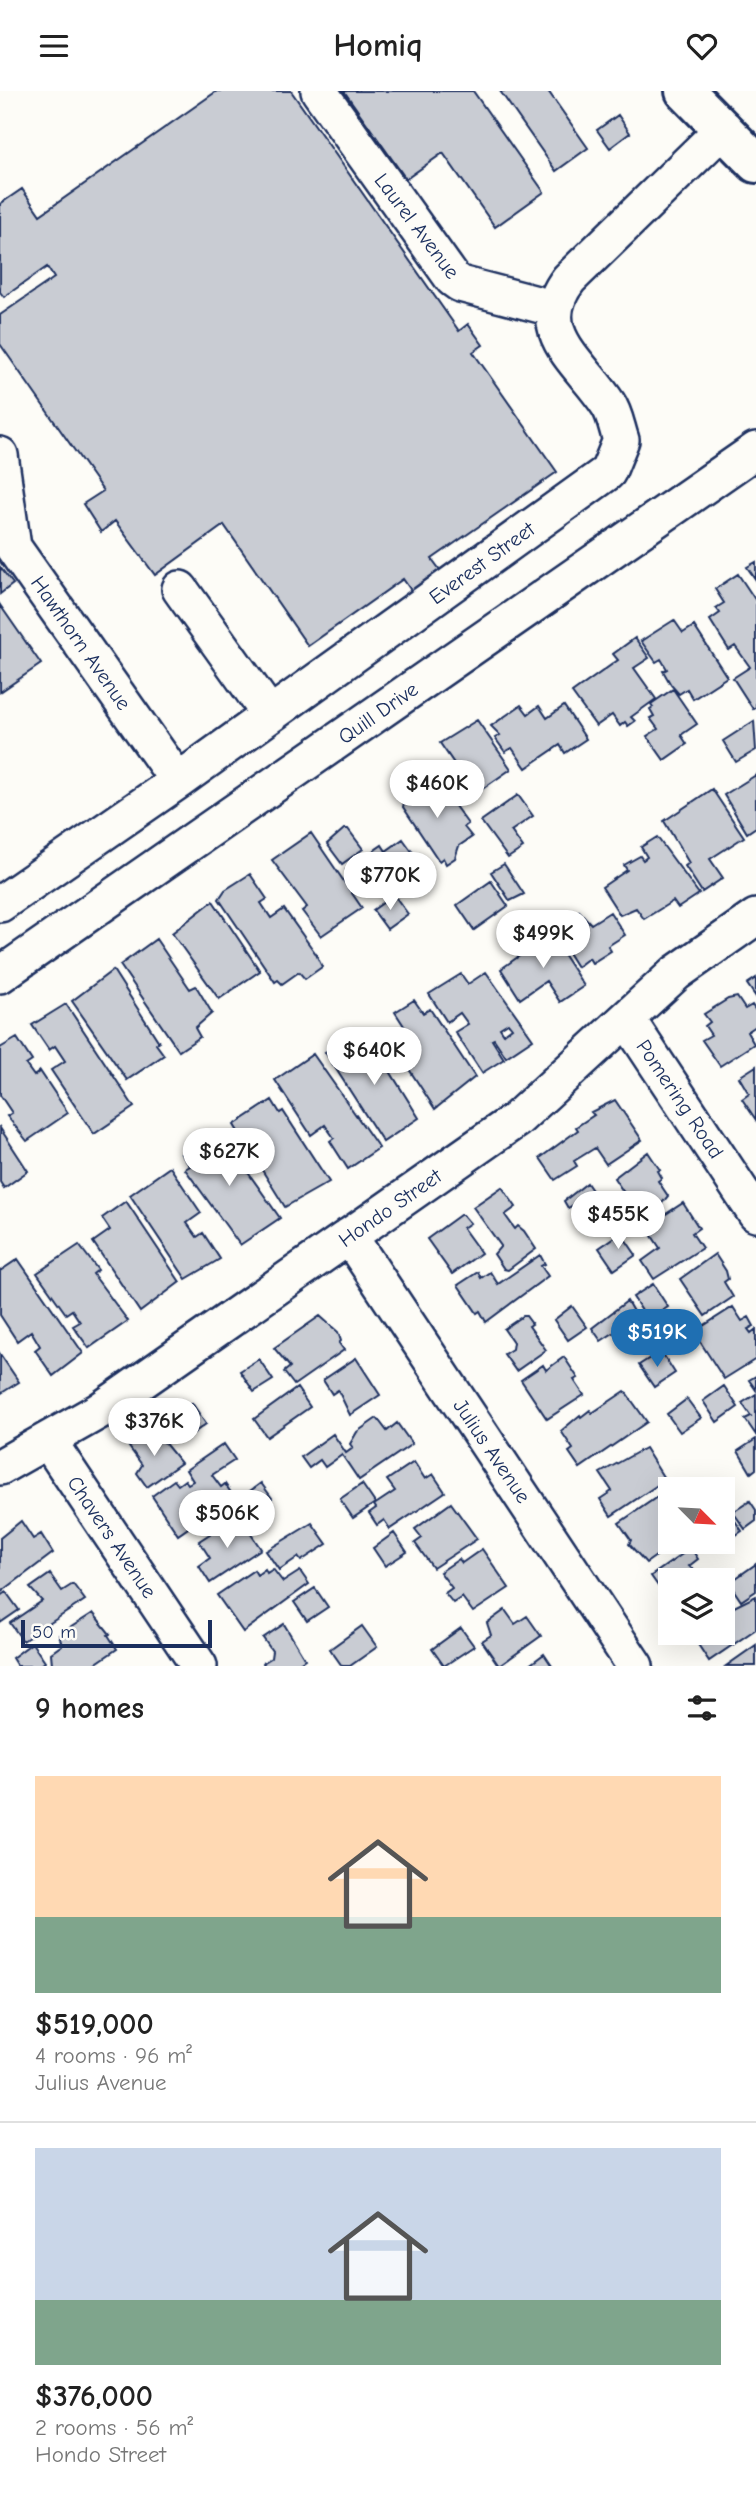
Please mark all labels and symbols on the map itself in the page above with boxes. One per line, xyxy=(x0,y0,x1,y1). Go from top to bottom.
street label: Laurel Avenue xyxy=(370,169,464,283)
street label: Everest Street xyxy=(425,516,540,609)
street label: Hawthorn Avenue xyxy=(26,571,136,715)
street label: Quill Drive xyxy=(334,677,422,749)
pin: $460K xyxy=(388,761,486,820)
pin: $770K xyxy=(341,853,439,912)
pin: $499K xyxy=(494,911,592,970)
pin: $640K xyxy=(325,1027,423,1087)
street label: Pomering Road xyxy=(631,1035,729,1163)
pin: $627K xyxy=(180,1129,278,1188)
street label: Hondo Street xyxy=(334,1163,447,1252)
pin: $455K xyxy=(569,1191,667,1251)
pin: $519K xyxy=(608,1309,706,1369)
street label: Julius Avenue xyxy=(448,1394,536,1508)
pin: $376K xyxy=(105,1399,203,1458)
street label: Chavers Avenue xyxy=(62,1471,162,1603)
north arrow xyxy=(658,1477,735,1554)
pin: $506K xyxy=(178,1491,276,1550)
scale bar xyxy=(21,1617,212,1649)

